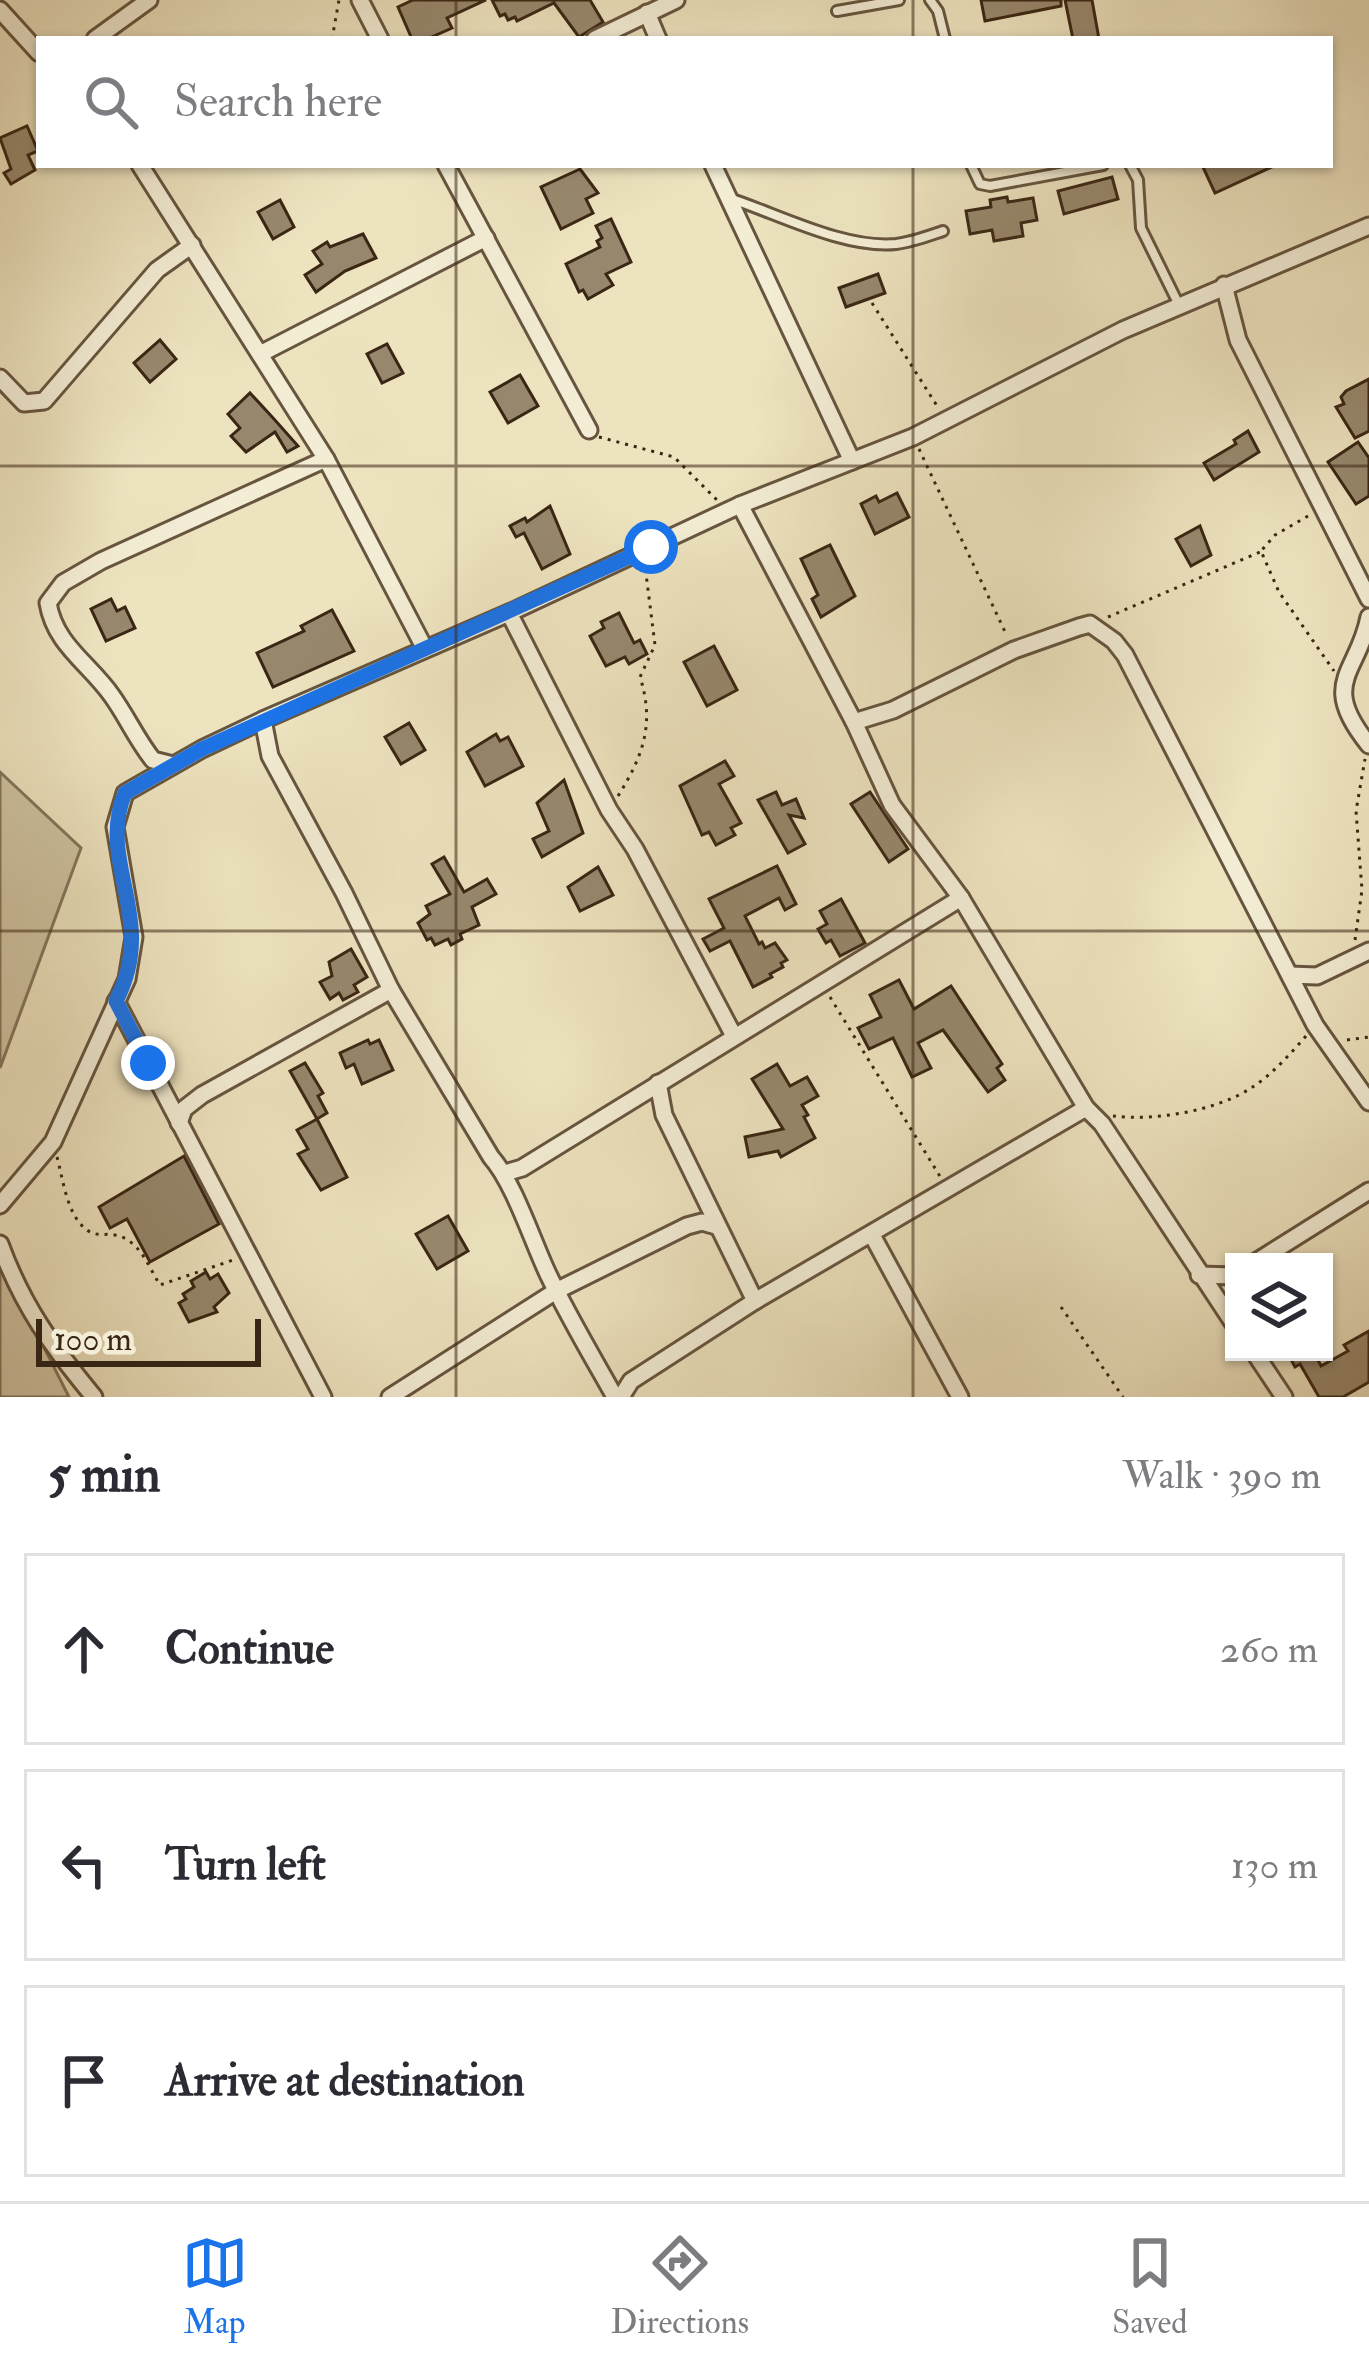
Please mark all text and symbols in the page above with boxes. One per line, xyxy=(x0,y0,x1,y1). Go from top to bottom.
search box xyxy=(36,36,1333,168)
icon: search xyxy=(78,69,144,135)
text: Search here xyxy=(174,74,382,130)
route start xyxy=(624,520,678,574)
route end xyxy=(121,1036,175,1090)
map controls xyxy=(1225,1253,1333,1361)
button: layers xyxy=(1225,1253,1333,1361)
scale bar xyxy=(36,1313,261,1366)
text: 100 m xyxy=(54,1319,132,1360)
text: 5 min xyxy=(48,1443,161,1507)
text: Walk · 390 m xyxy=(1123,1451,1321,1500)
icon: ahead xyxy=(51,1616,117,1682)
text: Continue xyxy=(165,1621,334,1677)
text: 260 m xyxy=(1220,1625,1318,1674)
icon: left xyxy=(51,1832,117,1898)
text: Turn left xyxy=(165,1837,326,1893)
text: 130 m xyxy=(1231,1841,1318,1890)
icon: arrive xyxy=(51,2048,117,2114)
text: Arrive at destination xyxy=(165,2053,525,2109)
tab: Map xyxy=(182,2230,248,2343)
tab: Directions xyxy=(611,2230,749,2343)
tab: Saved xyxy=(1112,2230,1187,2343)

